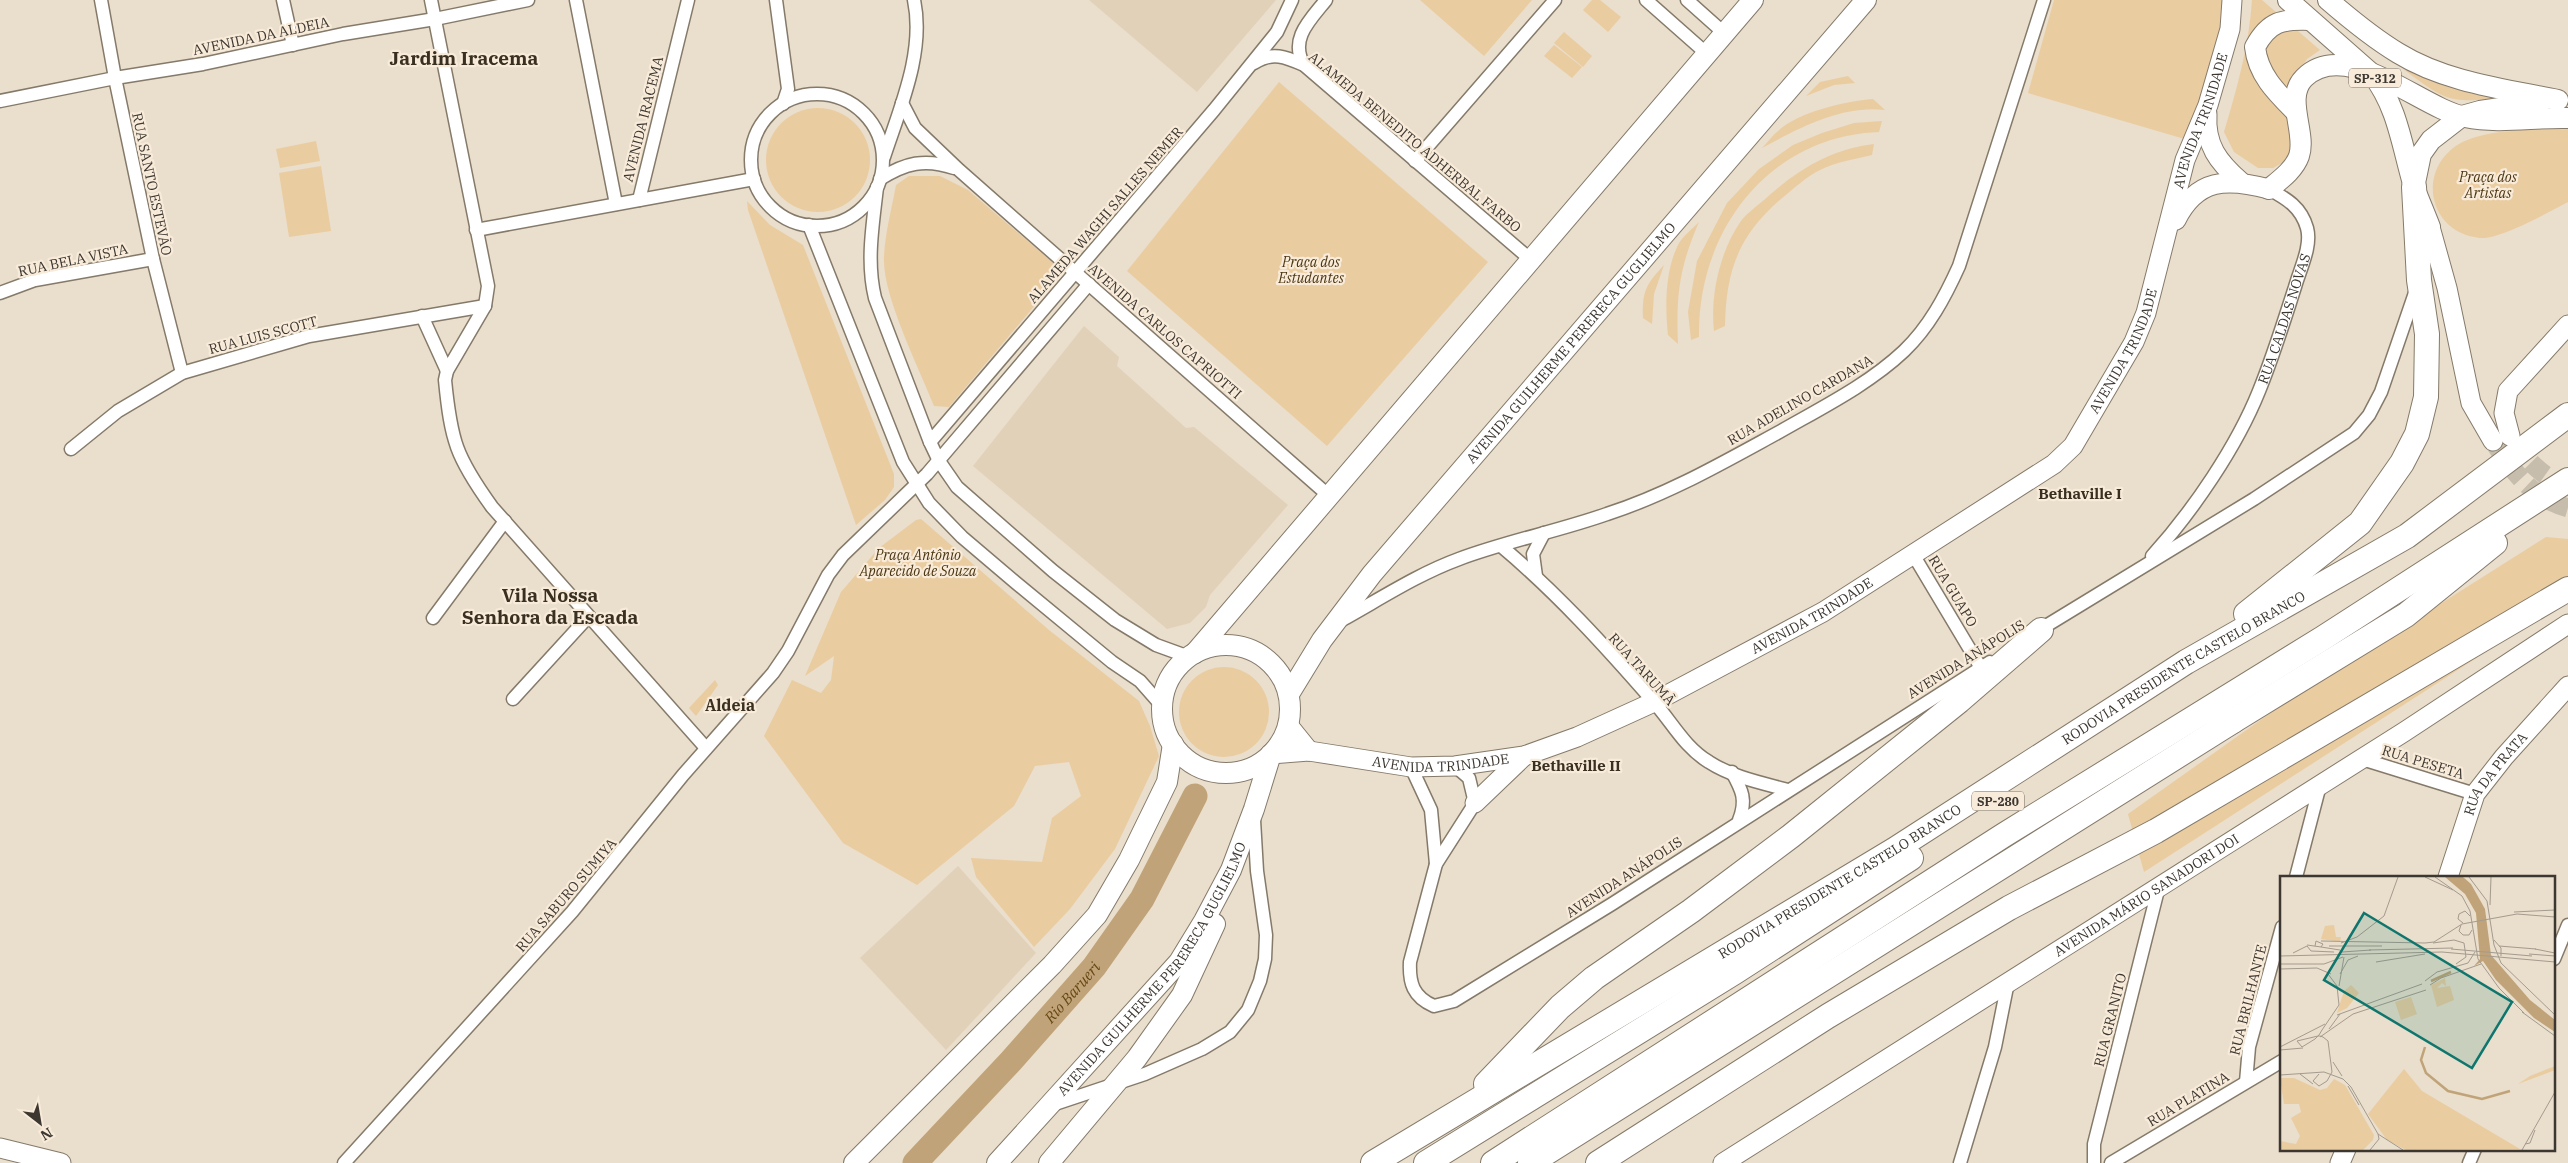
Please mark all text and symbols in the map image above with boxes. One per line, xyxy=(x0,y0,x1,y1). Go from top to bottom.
street label: AVENIDA DA ALDEIA xyxy=(191,13,331,59)
district label: Jardim Iracema xyxy=(390,46,539,70)
street label: ALAMEDA BENEDITO ADHERBAL FARBO xyxy=(1305,48,1525,236)
street label: AVENIDA TRINIDADE xyxy=(2169,51,2232,190)
street label: AVENIDA IRACEMA xyxy=(619,54,667,184)
road number: SP-312 xyxy=(2349,68,2401,88)
street label: RUA SANTO ESTEVÃO xyxy=(128,111,176,257)
street label: ALAMEDA WAGHI SALLES NEMER xyxy=(1023,123,1187,307)
park label: Praça dos Artistas xyxy=(2458,168,2518,202)
street label: AVENIDA GUILHERME PERERECA GUGLIELMO xyxy=(1462,219,1680,467)
street label: RUA BELA VISTA xyxy=(16,239,130,280)
street label: RUA CALDAS NOVAS xyxy=(2254,251,2314,387)
park label: Praça dos Estudantes xyxy=(1277,253,1345,287)
street label: AVENIDA CARLOS CAPRIOTTI xyxy=(1085,259,1246,403)
street label: AVENIDA TRINDADE xyxy=(2085,287,2161,417)
street label: RUA LUIS SCOTT xyxy=(207,312,319,358)
street label: RUA ADELINO CARDANA xyxy=(1724,351,1876,449)
district label: Bethaville I xyxy=(2038,484,2122,503)
park label: Praça Antônio Aparecido de Souza xyxy=(859,546,977,580)
street label: RUA GUAPO xyxy=(1925,552,1981,630)
street label: AVENIDA TRINDADE xyxy=(1748,573,1876,658)
district label: Vila Nossa Senhora da Escada xyxy=(462,583,638,629)
street label: RODOVIA PRESIDENTE CASTELO BRANCO xyxy=(2058,587,2309,749)
street label: AVENIDA ANÁPOLIS xyxy=(1903,615,2028,703)
street label: RUA TARUMÃ xyxy=(1605,629,1680,709)
district label: Aldeia xyxy=(705,695,755,715)
street label: RUA DA PRATA xyxy=(2460,728,2531,818)
street label: RUA PESETA xyxy=(2380,741,2467,783)
street label: AVENIDA TRINDADE xyxy=(1371,749,1510,776)
district label: Bethaville II xyxy=(1531,756,1621,775)
road number: SP-280 xyxy=(1972,791,2024,810)
street label: RODOVIA PRESIDENTE CASTELO BRANCO xyxy=(1715,800,1965,963)
street label: AVENIDA MÁRIO SANADORI DOI xyxy=(2051,830,2242,960)
street label: AVENIDA ANÁPOLIS xyxy=(1562,832,1686,921)
street label: RUA SABURO SUMIYA xyxy=(512,834,621,956)
street label: AVENIDA GUILHERME PERERECA GUGLIELMO xyxy=(1053,839,1250,1100)
inset map xyxy=(2280,876,2556,1150)
street label: RUA BRILHANTE xyxy=(2226,943,2270,1057)
water label: Rio Barueri xyxy=(1039,958,1104,1027)
street label: RUA GRANITO xyxy=(2090,971,2130,1069)
street label: RUA PLATINA xyxy=(2144,1067,2233,1131)
north arrow xyxy=(15,1098,65,1148)
text: N xyxy=(37,1124,56,1145)

